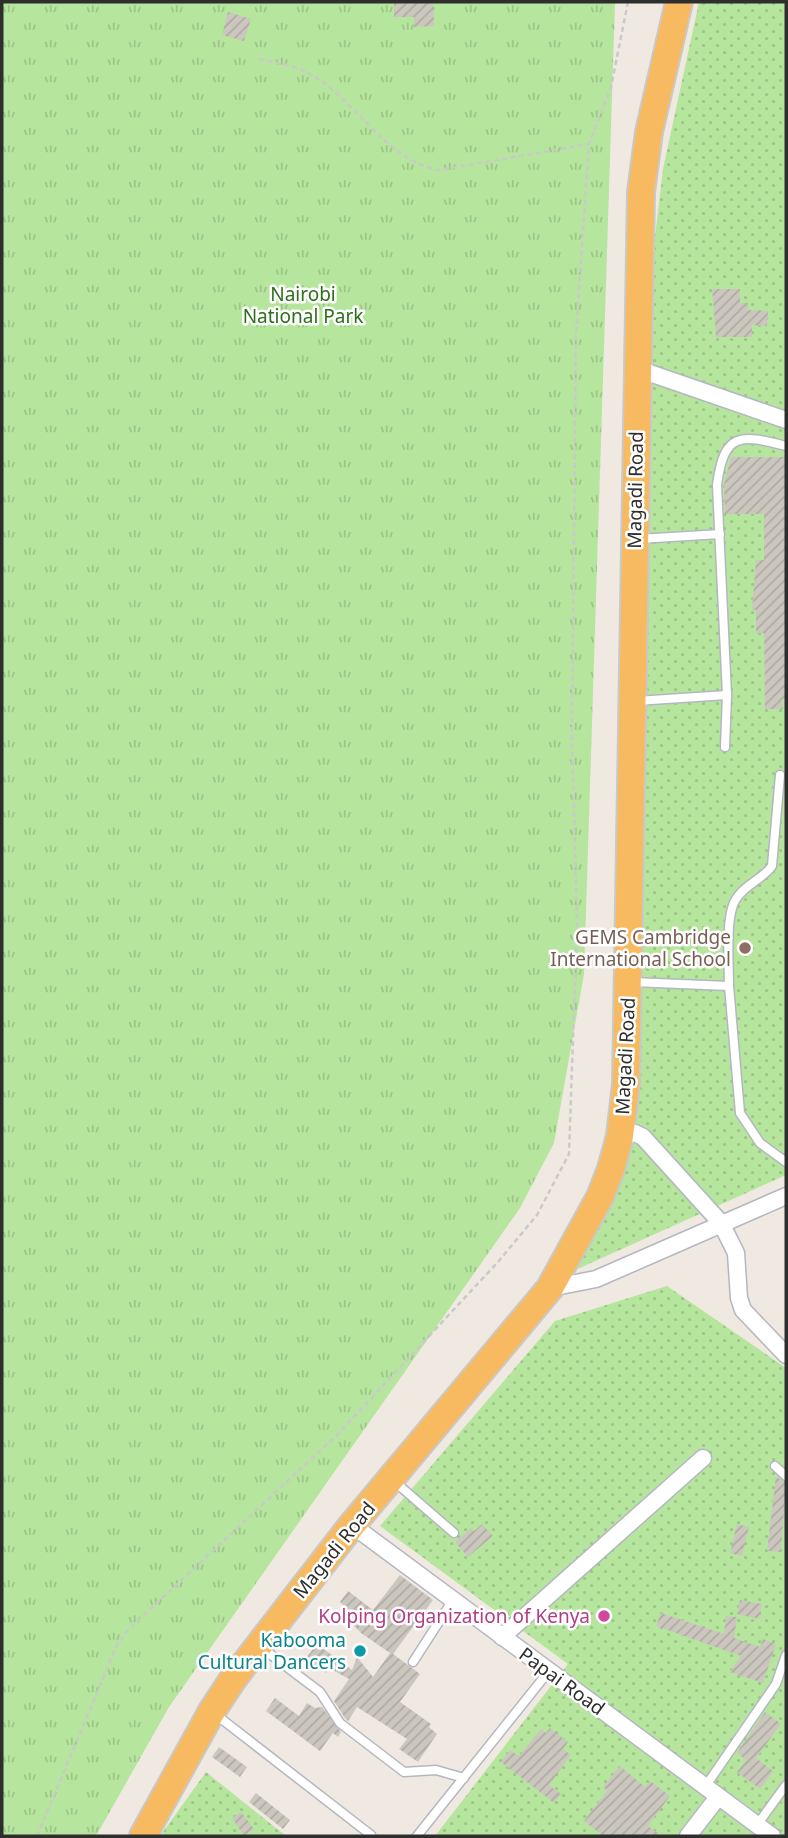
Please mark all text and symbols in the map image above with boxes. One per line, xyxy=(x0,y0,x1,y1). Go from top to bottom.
park label: Nairobi National Park xyxy=(243,281,363,329)
street label: Magadi Road xyxy=(621,431,649,549)
place label: GEMS Cambridge International School xyxy=(550,924,731,972)
marker: GEMS Cambridge International School xyxy=(737,940,753,956)
street label: Magadi Road xyxy=(609,997,641,1115)
street label: Magadi Road xyxy=(287,1496,381,1604)
place label: Kolping Organization of Kenya xyxy=(318,1603,590,1629)
marker: Kolping Organization of Kenya xyxy=(596,1608,612,1624)
place label: Kabooma Cultural Dancers xyxy=(198,1627,346,1675)
street label: Papai Road xyxy=(514,1641,610,1721)
marker: Kabooma Cultural Dancers xyxy=(352,1643,368,1659)

